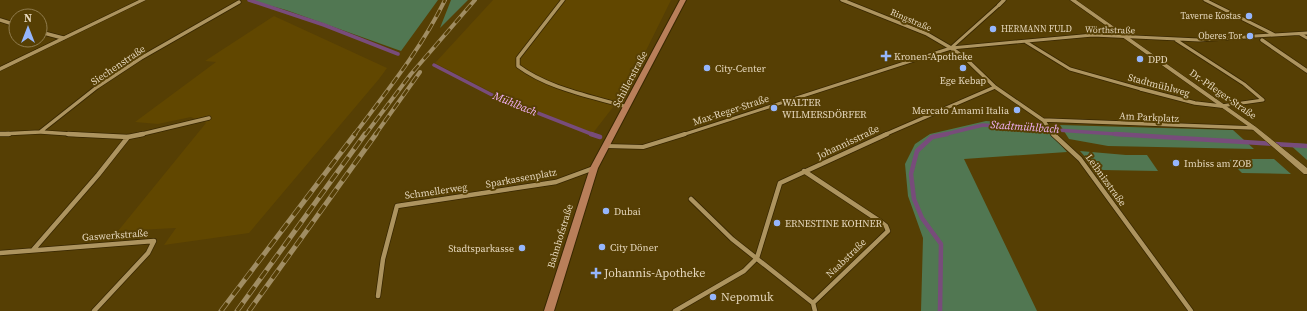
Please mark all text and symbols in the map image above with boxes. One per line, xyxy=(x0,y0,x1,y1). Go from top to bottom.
street label: Ringstraße xyxy=(889,6,934,34)
north arrow xyxy=(8,8,48,48)
place label: Taverne Kostas xyxy=(1181,10,1241,22)
text: N xyxy=(24,11,32,26)
marker: Taverne Kostas xyxy=(1244,11,1254,21)
place label: HERMANN FULD xyxy=(1001,23,1072,35)
marker: HERMANN FULD xyxy=(988,24,998,34)
street label: Wörthstraße xyxy=(1085,24,1136,36)
place label: Oberes Tor xyxy=(1198,30,1242,42)
marker: Oberes Tor xyxy=(1245,31,1255,41)
street label: Siechenstraße xyxy=(88,42,148,88)
street label: Schillerstraße xyxy=(610,49,650,109)
place label: Kronen-Apotheke xyxy=(894,50,973,63)
marker: Kronen-Apotheke xyxy=(881,51,891,61)
place label: DPD xyxy=(1148,53,1168,66)
marker: DPD xyxy=(1135,54,1145,64)
place label: City-Center xyxy=(715,62,767,75)
marker: City-Center xyxy=(702,63,712,73)
marker: Ege Kebap xyxy=(958,63,968,73)
street label: Dr.-Pfleger-Straße xyxy=(1187,66,1259,122)
street label: Stadtmühlweg xyxy=(1127,70,1191,100)
place label: Ege Kebap xyxy=(940,74,986,87)
water label: Mühlbach xyxy=(490,88,539,120)
street label: Max-Reger-Straße xyxy=(691,92,771,128)
place label: WALTER WILMERSDÖRFER xyxy=(782,96,867,121)
marker: WALTER WILMERSDÖRFER xyxy=(769,103,779,113)
place label: Mercato Amami Italia xyxy=(912,104,1010,117)
marker: Mercato Amami Italia xyxy=(1012,105,1022,115)
street label: Am Parkplatz xyxy=(1119,109,1180,125)
water label: Stadtmühlbach xyxy=(990,117,1060,137)
street label: Johannisstraße xyxy=(814,122,881,163)
street label: Leibnizstraße xyxy=(1083,151,1129,209)
place label: Imbiss am ZOB xyxy=(1184,157,1251,170)
marker: Imbiss am ZOB xyxy=(1171,158,1181,168)
street label: Sparkassenplatz xyxy=(485,165,558,191)
street label: Schmellerweg xyxy=(404,180,468,202)
street label: Bahnhofstraße xyxy=(544,202,576,270)
place label: Dubai xyxy=(614,205,641,218)
marker: Dubai xyxy=(601,206,611,216)
place label: ERNESTINE KOHNER xyxy=(785,217,883,230)
marker: ERNESTINE KOHNER xyxy=(772,218,782,228)
street label: Gaswerkstraße xyxy=(82,226,148,244)
street label: Naabstraße xyxy=(823,236,869,280)
place label: City Döner xyxy=(610,241,659,254)
place label: Stadtsparkasse xyxy=(448,242,514,255)
marker: City Döner xyxy=(597,242,607,252)
marker: Stadtsparkasse xyxy=(517,243,527,253)
place label: Johannis-Apotheke xyxy=(603,265,705,281)
marker: Johannis-Apotheke xyxy=(591,268,601,278)
place label: Nepomuk xyxy=(721,289,774,305)
marker: Nepomuk xyxy=(708,292,718,302)

